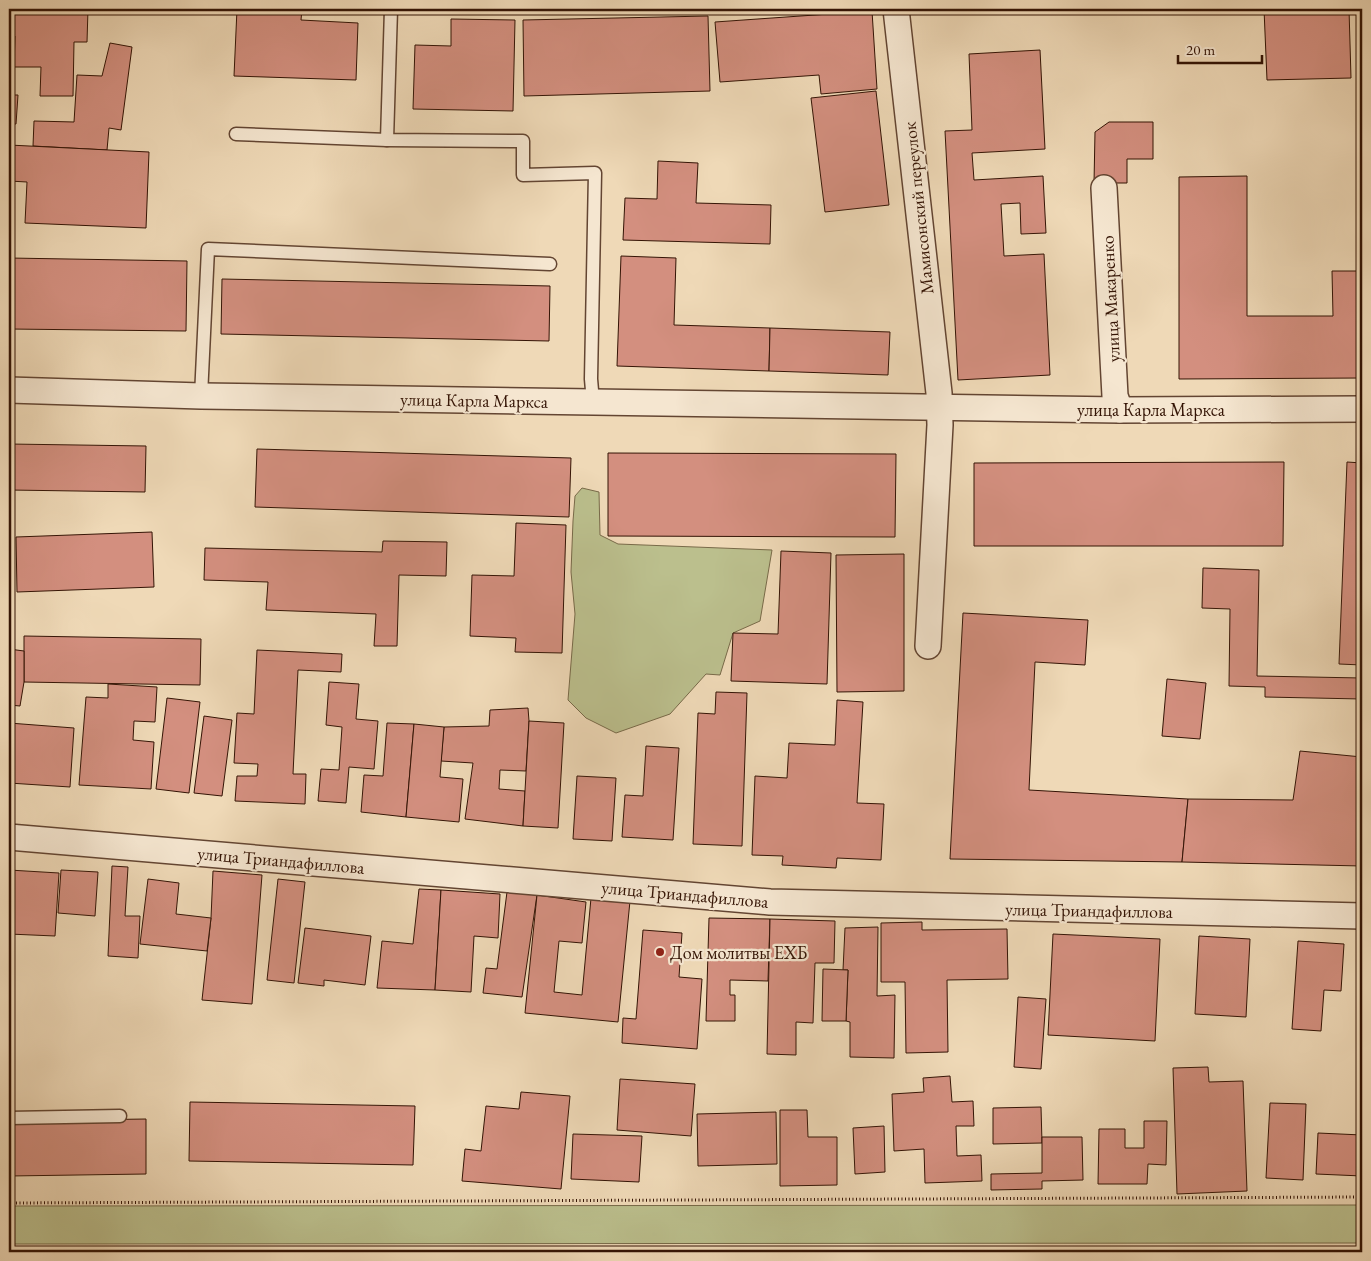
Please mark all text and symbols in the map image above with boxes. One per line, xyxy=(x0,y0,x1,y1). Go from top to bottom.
scale bar xyxy=(1178,32,1262,64)
text: 20 m xyxy=(1186,40,1215,59)
street label: Мамисонский переулок xyxy=(897,120,938,295)
street label: улица Макаренко xyxy=(1095,235,1125,363)
street label: улица Карла Маркса xyxy=(400,387,549,413)
street label: улица Карла Маркса xyxy=(1077,398,1226,421)
street label: улица Триандафиллова xyxy=(196,841,366,879)
street label: улица Триандафиллова xyxy=(600,875,770,913)
street label: улица Триандафиллова xyxy=(1005,897,1174,923)
place label: Дом молитвы ЕХБ xyxy=(670,941,807,964)
marker: Дом молитвы ЕХБ xyxy=(654,946,666,958)

